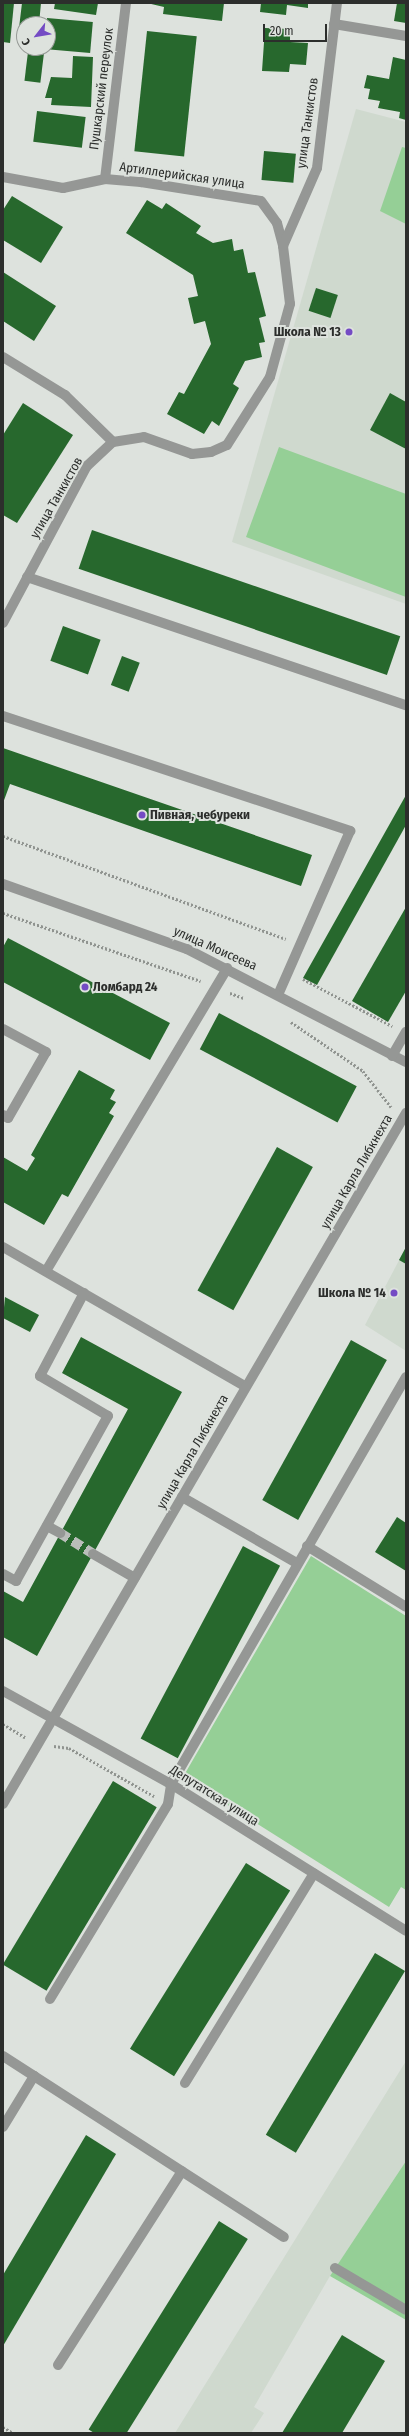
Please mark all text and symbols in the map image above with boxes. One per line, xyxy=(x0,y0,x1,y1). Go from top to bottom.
north arrow xyxy=(16,16,56,56)
scale bar xyxy=(265,16,329,42)
text: 20 m xyxy=(270,24,294,38)
street label: Пушкарский переулок xyxy=(87,27,117,151)
text: С xyxy=(19,36,33,48)
street label: улица Танкистов xyxy=(294,77,322,169)
street label: Артиллерийская улица xyxy=(118,159,246,193)
place label: Школа № 13 xyxy=(274,324,341,340)
marker: Школа № 13 xyxy=(344,327,354,337)
street label: улица Танкистов xyxy=(27,455,87,541)
place label: Пивная, чебуреки xyxy=(150,807,250,823)
marker: Пивная, чебуреки xyxy=(137,810,147,820)
street label: улица Моисеева xyxy=(171,924,259,974)
place label: Ломбард 24 xyxy=(93,979,157,995)
marker: Ломбард 24 xyxy=(80,982,90,992)
street label: улица Карла Либкнехта xyxy=(318,1112,396,1232)
place label: Школа № 14 xyxy=(318,1285,386,1301)
marker: Школа № 14 xyxy=(389,1288,399,1298)
street label: улица Карла Либкнехта xyxy=(154,1392,232,1512)
street label: Депутатская улица xyxy=(167,1762,261,1830)

